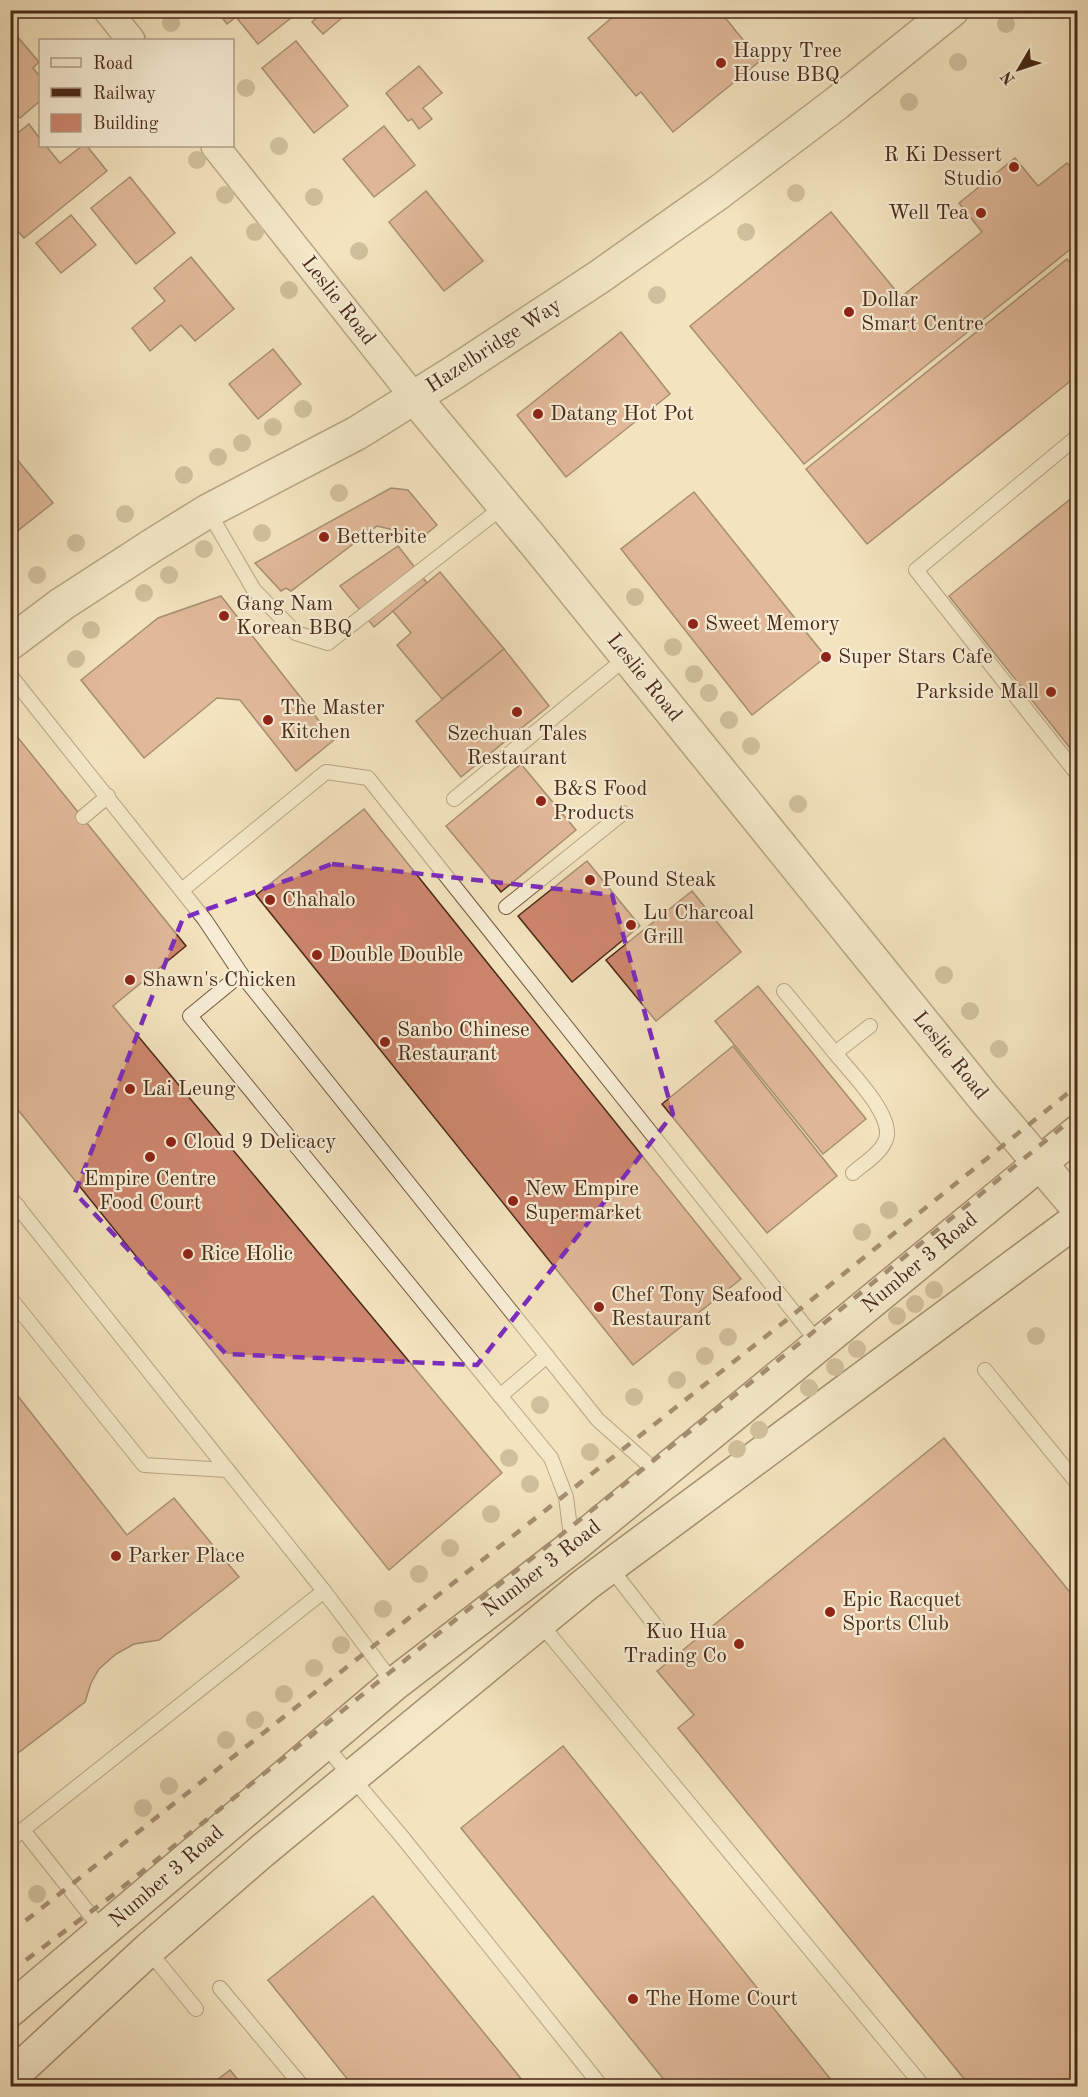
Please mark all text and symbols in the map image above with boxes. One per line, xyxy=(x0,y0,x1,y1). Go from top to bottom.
legend xyxy=(39,39,234,147)
north arrow xyxy=(989,39,1049,99)
place label: Happy Tree House BBQ xyxy=(733,41,842,86)
text: Road xyxy=(93,55,133,73)
marker: Happy Tree House BBQ xyxy=(714,56,728,70)
text: N xyxy=(998,67,1019,87)
text: Railway xyxy=(93,85,156,103)
text: Building xyxy=(93,115,159,133)
place label: R Ki Dessert Studio xyxy=(884,145,1002,190)
marker: R Ki Dessert Studio xyxy=(1007,160,1021,174)
place label: Well Tea xyxy=(888,203,969,224)
marker: Well Tea xyxy=(974,206,988,220)
street label: Leslie Road xyxy=(297,253,379,349)
place label: Dollar Smart Centre xyxy=(861,290,984,335)
street label: Hazelbridge Way xyxy=(423,295,565,397)
marker: Dollar Smart Centre xyxy=(842,305,856,319)
place label: Datang Hot Pot xyxy=(550,404,694,425)
marker: Datang Hot Pot xyxy=(531,407,545,421)
place label: Betterbite xyxy=(336,527,427,548)
marker: Betterbite xyxy=(317,530,331,544)
place label: Gang Nam Korean BBQ xyxy=(236,594,352,639)
marker: Gang Nam Korean BBQ xyxy=(217,609,231,623)
place label: Sweet Memory xyxy=(705,614,840,635)
marker: Sweet Memory xyxy=(686,617,700,631)
street label: Leslie Road xyxy=(602,630,686,726)
place label: Super Stars Cafe xyxy=(838,647,993,668)
marker: Super Stars Cafe xyxy=(819,650,833,664)
place label: Parkside Mall xyxy=(915,682,1039,703)
marker: Parkside Mall xyxy=(1044,685,1058,699)
place label: The Master Kitchen xyxy=(280,698,385,743)
marker: Szechuan Tales Restaurant xyxy=(510,705,524,719)
marker: The Master Kitchen xyxy=(261,713,275,727)
place label: Szechuan Tales Restaurant xyxy=(447,724,587,769)
place label: B&S Food Products xyxy=(553,779,647,824)
marker: B&S Food Products xyxy=(534,794,548,808)
place label: Pound Steak xyxy=(602,870,716,891)
marker: Pound Steak xyxy=(583,873,597,887)
place label: Chahalo xyxy=(282,890,356,911)
marker: Chahalo xyxy=(263,893,277,907)
place label: Lu Charcoal Grill xyxy=(643,903,755,948)
marker: Lu Charcoal Grill xyxy=(624,918,638,932)
place label: Double Double xyxy=(329,945,463,966)
marker: Double Double xyxy=(310,948,324,962)
place label: Shawn's Chicken xyxy=(142,970,296,991)
marker: Shawn's Chicken xyxy=(123,973,137,987)
street label: Leslie Road xyxy=(908,1008,992,1104)
place label: Sanbo Chinese Restaurant xyxy=(397,1020,530,1065)
marker: Sanbo Chinese Restaurant xyxy=(378,1035,392,1049)
place label: Lai Leung xyxy=(142,1079,236,1100)
marker: Lai Leung xyxy=(123,1082,137,1096)
place label: Cloud 9 Delicacy xyxy=(183,1132,336,1153)
marker: Cloud 9 Delicacy xyxy=(164,1135,178,1149)
marker: Empire Centre Food Court xyxy=(143,1150,157,1164)
place label: Empire Centre Food Court xyxy=(84,1169,216,1214)
place label: New Empire Supermarket xyxy=(525,1179,642,1224)
marker: New Empire Supermarket xyxy=(506,1194,520,1208)
street label: Number 3 Road xyxy=(858,1209,982,1317)
place label: Rice Holic xyxy=(200,1244,293,1265)
marker: Rice Holic xyxy=(181,1247,195,1261)
place label: Chef Tony Seafood Restaurant xyxy=(611,1285,783,1330)
marker: Chef Tony Seafood Restaurant xyxy=(592,1300,606,1314)
street label: Number 3 Road xyxy=(479,1516,605,1622)
place label: Parker Place xyxy=(128,1546,245,1567)
marker: Parker Place xyxy=(109,1549,123,1563)
place label: Epic Racquet Sports Club xyxy=(842,1590,961,1635)
marker: Epic Racquet Sports Club xyxy=(823,1605,837,1619)
place label: Kuo Hua Trading Co xyxy=(623,1622,727,1667)
marker: Kuo Hua Trading Co xyxy=(732,1637,746,1651)
street label: Number 3 Road xyxy=(106,1822,228,1932)
place label: The Home Court xyxy=(645,1989,798,2010)
marker: The Home Court xyxy=(626,1992,640,2006)

